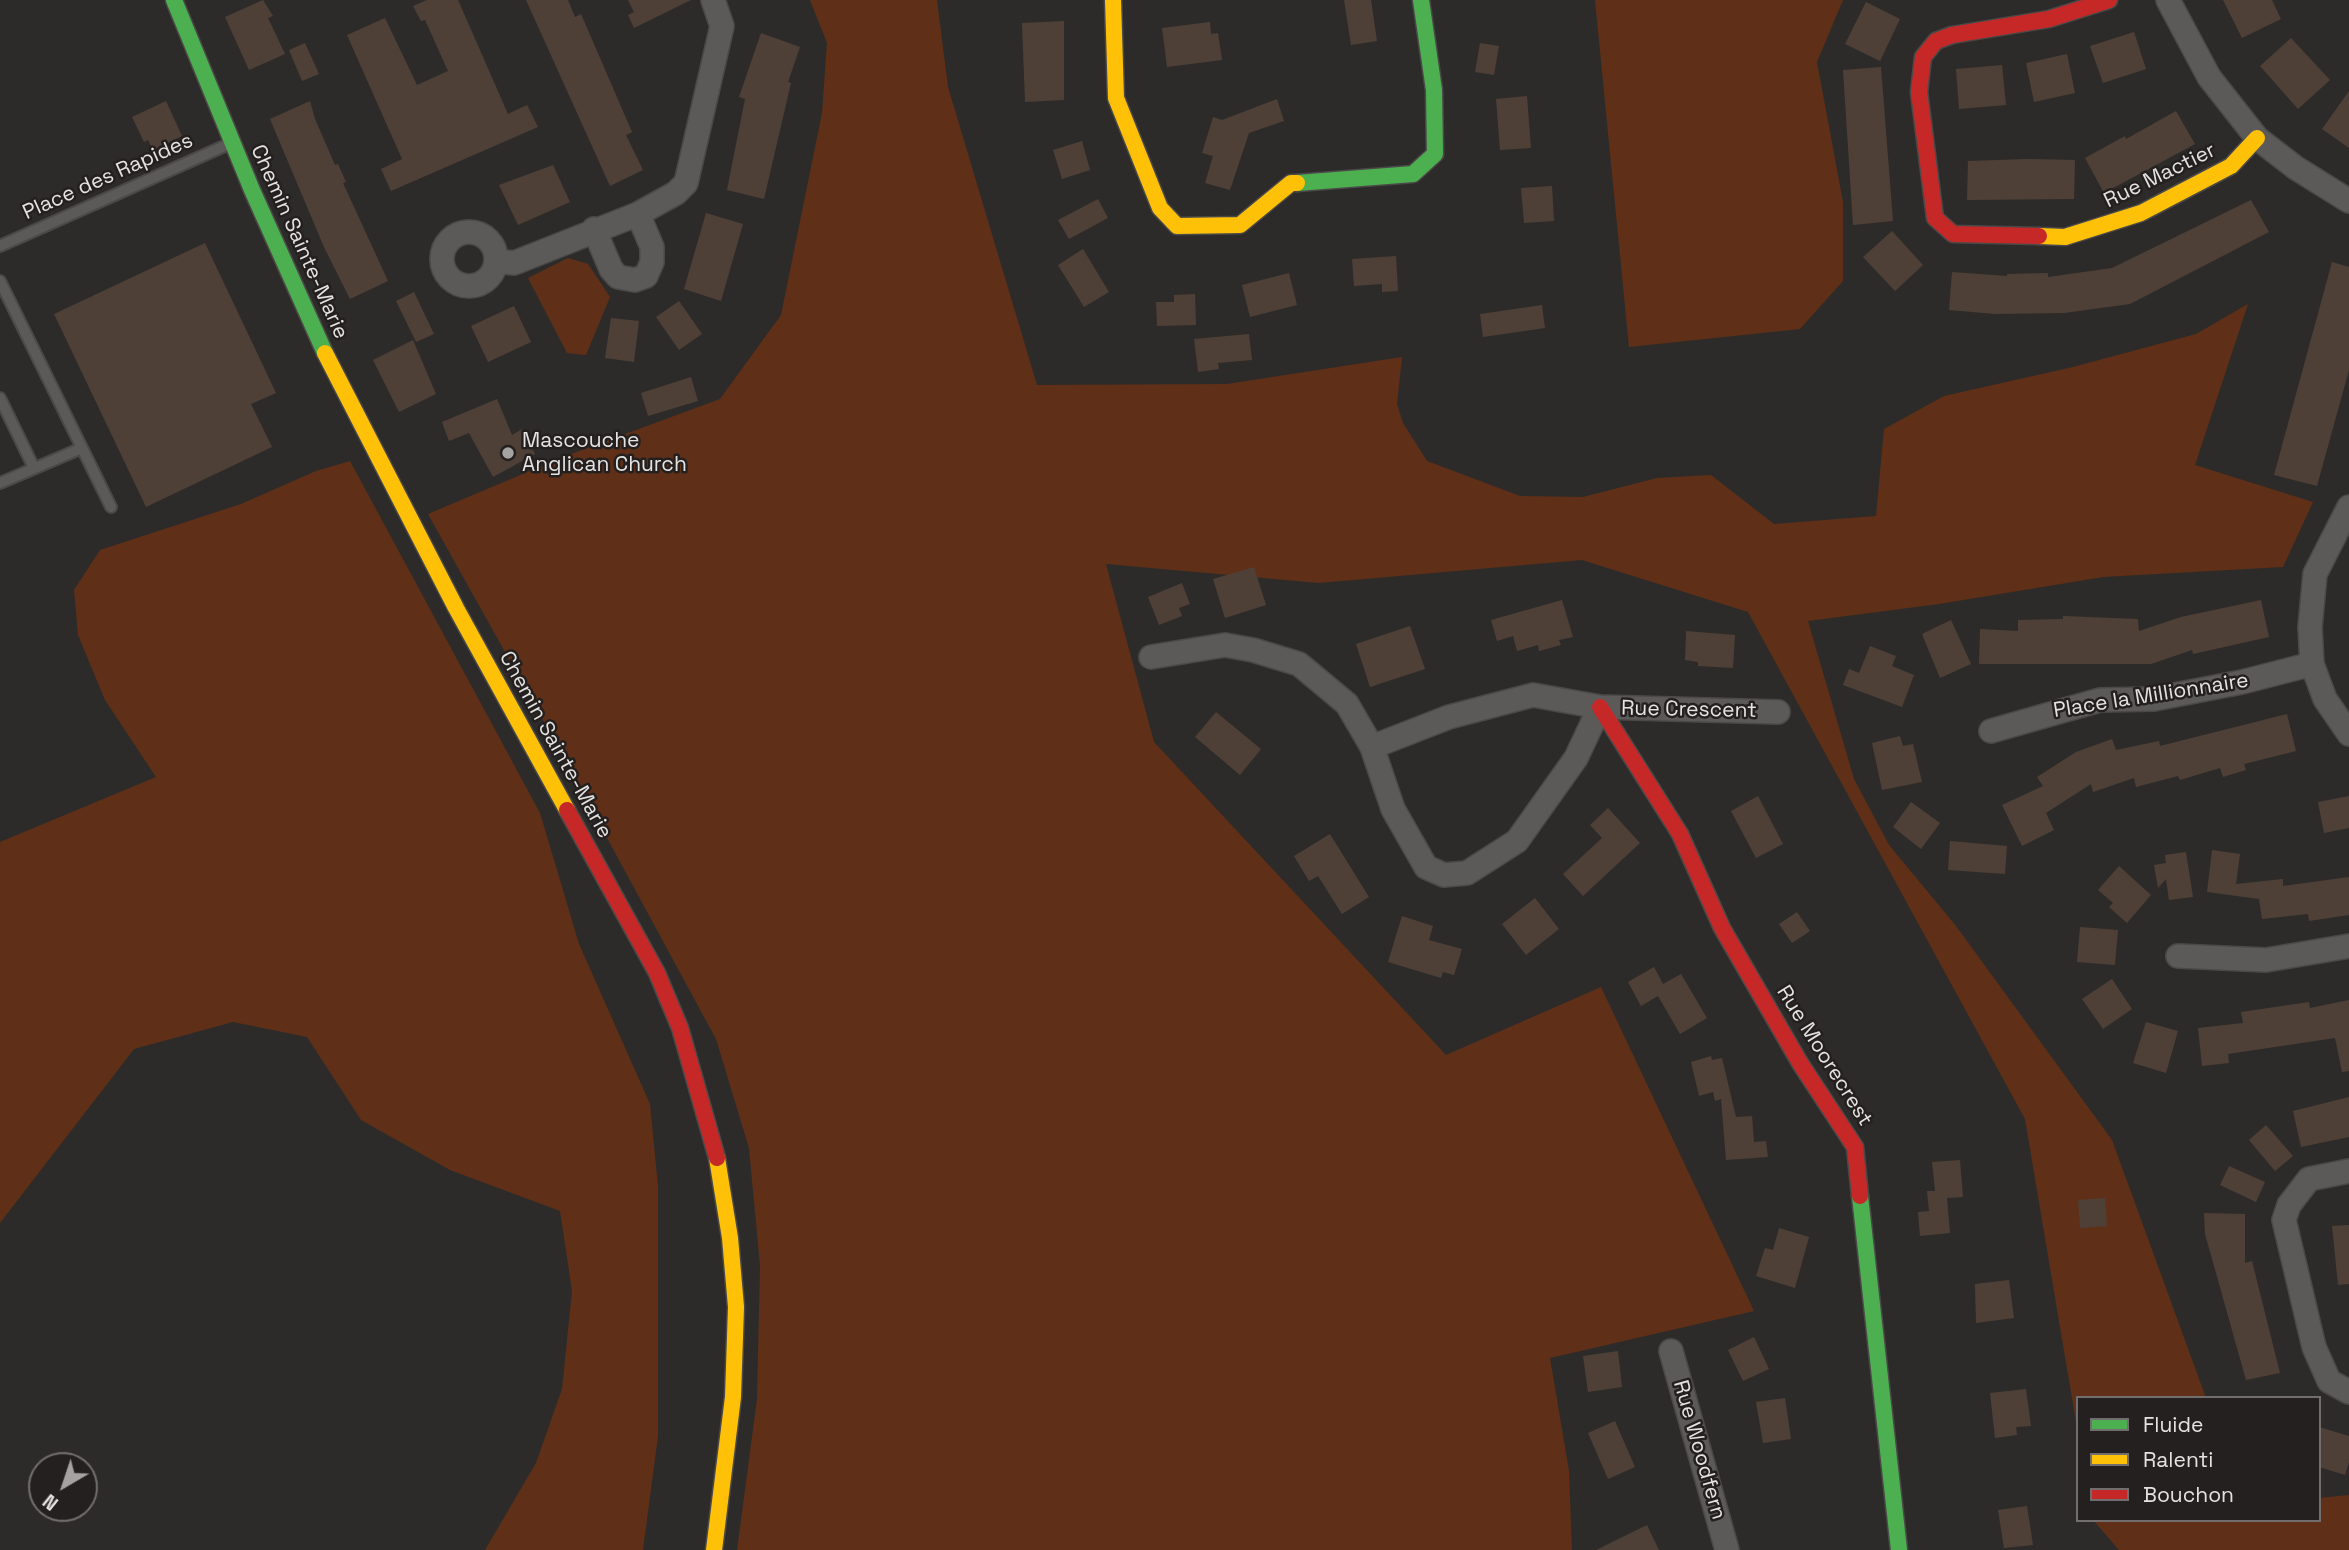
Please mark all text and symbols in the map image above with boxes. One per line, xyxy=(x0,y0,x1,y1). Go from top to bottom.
street label: Place des Rapides xyxy=(19,128,197,226)
street label: Rue Mactier xyxy=(2100,138,2220,214)
street label: Chemin Sainte-Marie xyxy=(245,141,353,343)
place label: Mascouche Anglican Church xyxy=(522,428,687,478)
marker: Mascouche Anglican Church xyxy=(500,445,516,461)
street label: Chemin Sainte-Marie xyxy=(493,647,617,843)
street label: Place la Millionnaire xyxy=(2052,668,2250,724)
street label: Rue Crescent xyxy=(1621,696,1757,724)
street label: Rue Moorecrest xyxy=(1771,981,1877,1131)
street label: Rue Woodfern xyxy=(1667,1378,1731,1522)
legend xyxy=(2076,1396,2321,1522)
text: Fluide xyxy=(2143,1411,2203,1438)
text: Ralenti xyxy=(2143,1446,2213,1473)
north arrow xyxy=(28,1452,98,1522)
text: Bouchon xyxy=(2143,1481,2234,1508)
text: N xyxy=(38,1488,64,1516)

